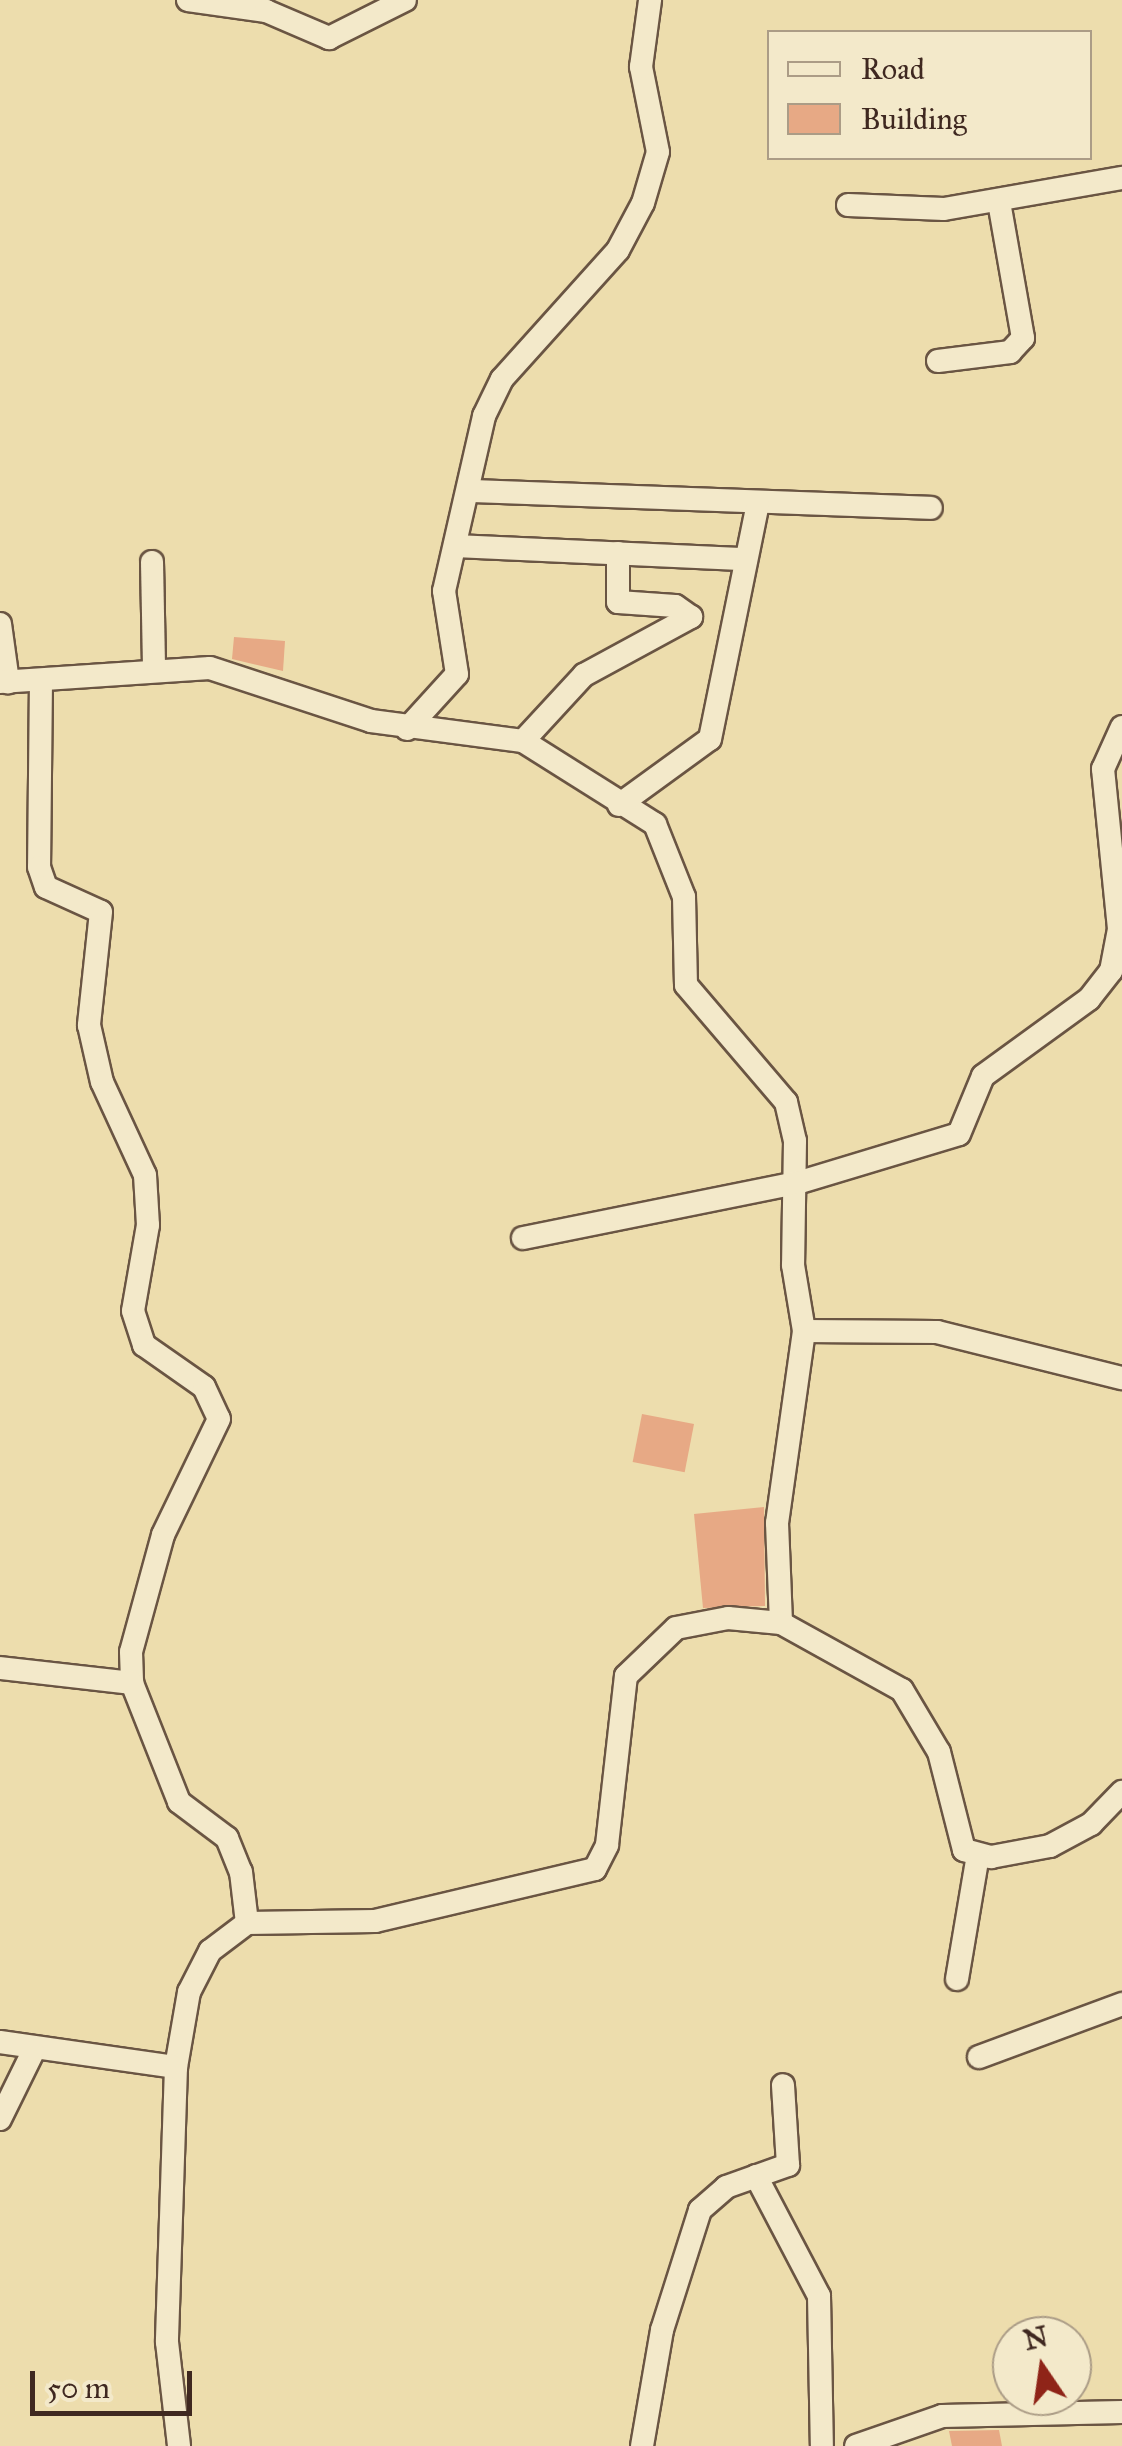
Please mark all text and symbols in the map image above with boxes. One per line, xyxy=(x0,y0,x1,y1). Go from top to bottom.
legend xyxy=(767,30,1092,160)
text: Road xyxy=(861,51,925,87)
text: Building xyxy=(861,101,967,137)
north arrow xyxy=(992,2316,1092,2416)
text: N xyxy=(1020,2319,1051,2358)
scale bar xyxy=(35,2351,198,2413)
text: 50 m xyxy=(47,2370,110,2406)

